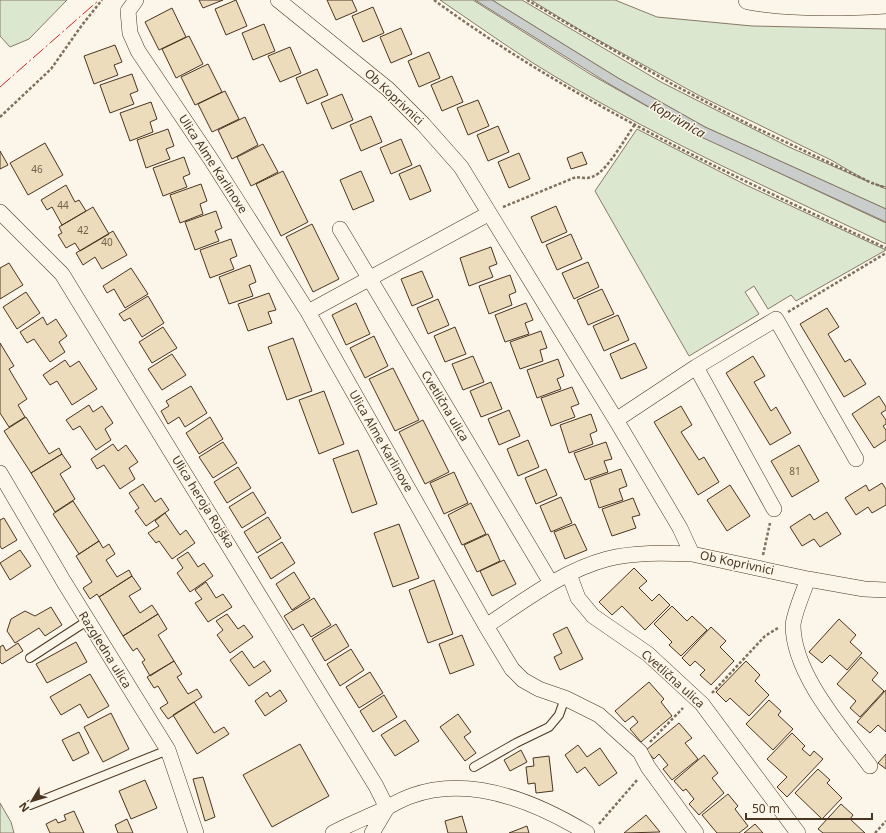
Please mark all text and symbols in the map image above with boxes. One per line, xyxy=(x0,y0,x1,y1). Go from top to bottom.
street label: Ob Koprivnici xyxy=(361,65,428,129)
water label: Koprivnica xyxy=(647,96,709,142)
street label: Ulica Alme Karlinove xyxy=(175,111,252,217)
house number: 46 xyxy=(31,162,43,176)
house number: 44 xyxy=(57,198,69,212)
house number: 42 xyxy=(77,223,89,237)
house number: 40 xyxy=(101,235,113,249)
street label: Cvetlična ulica xyxy=(418,367,473,444)
street label: Ulica Alme Karlinove xyxy=(345,387,418,495)
street label: Ulica heroja Rojška xyxy=(168,452,239,551)
house number: 81 xyxy=(789,464,801,478)
street label: Ob Koprivnici xyxy=(698,546,776,579)
street label: Razgledna ulica xyxy=(75,608,136,691)
street label: Cvetlična ulica xyxy=(638,646,709,712)
north arrow xyxy=(12,781,52,821)
scale bar xyxy=(746,795,872,821)
text: N xyxy=(15,799,32,816)
text: 50 m xyxy=(752,800,780,817)

